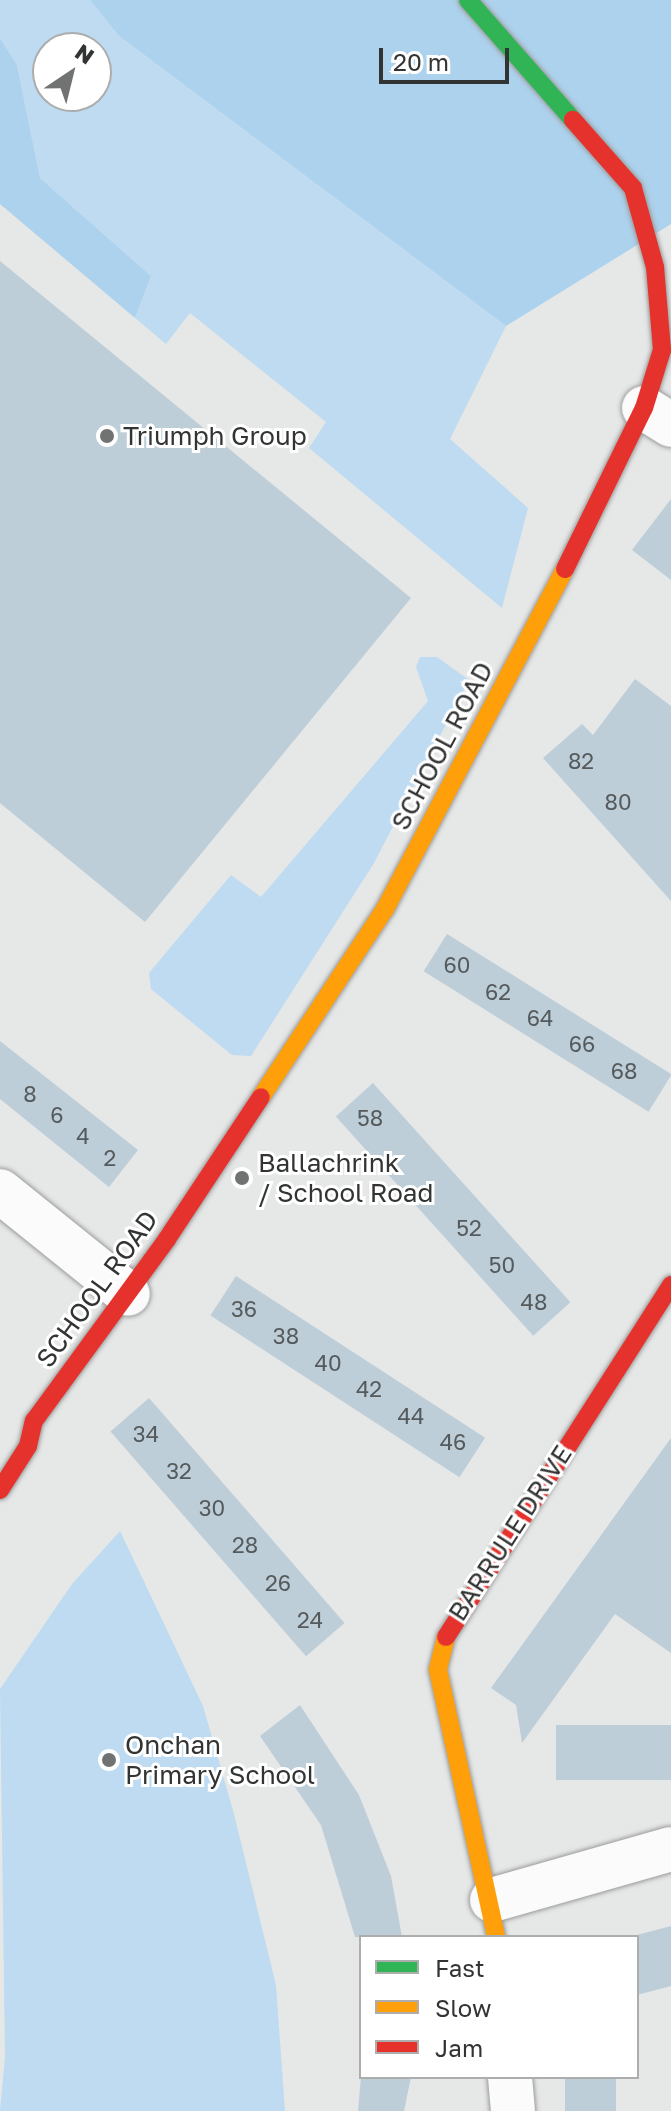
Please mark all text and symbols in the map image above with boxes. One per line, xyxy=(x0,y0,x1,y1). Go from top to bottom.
north arrow xyxy=(32,32,112,112)
scale bar xyxy=(383,32,513,82)
text: N xyxy=(70,38,99,69)
text: 20 m xyxy=(393,47,449,76)
place label: Triumph Group xyxy=(123,420,307,452)
marker: Triumph Group xyxy=(98,427,116,445)
street label: SCHOOL ROAD xyxy=(385,657,499,835)
house number: 82 xyxy=(568,748,594,774)
house number: 80 xyxy=(604,789,632,815)
house number: 60 xyxy=(444,952,470,978)
house number: 62 xyxy=(485,979,511,1005)
house number: 64 xyxy=(527,1005,553,1031)
house number: 66 xyxy=(569,1031,595,1057)
house number: 68 xyxy=(611,1058,637,1084)
house number: 8 xyxy=(23,1081,37,1107)
house number: 6 xyxy=(50,1102,64,1128)
house number: 58 xyxy=(357,1105,383,1131)
house number: 4 xyxy=(76,1123,90,1149)
house number: 2 xyxy=(104,1145,116,1171)
place label: Ballachrink / School Road xyxy=(258,1147,433,1208)
marker: Ballachrink / School Road xyxy=(233,1169,251,1187)
street label: SCHOOL ROAD xyxy=(30,1205,164,1373)
house number: 52 xyxy=(456,1215,482,1241)
house number: 50 xyxy=(489,1252,515,1278)
house number: 48 xyxy=(521,1289,547,1315)
house number: 36 xyxy=(231,1296,257,1322)
house number: 38 xyxy=(273,1323,299,1349)
house number: 40 xyxy=(314,1350,342,1376)
house number: 42 xyxy=(356,1376,382,1402)
house number: 44 xyxy=(398,1403,424,1429)
house number: 34 xyxy=(133,1421,159,1447)
house number: 46 xyxy=(440,1429,466,1455)
street label: BARRULE DRIVE xyxy=(442,1439,578,1627)
house number: 32 xyxy=(166,1458,192,1484)
house number: 30 xyxy=(199,1495,225,1521)
house number: 28 xyxy=(232,1532,258,1558)
house number: 26 xyxy=(265,1570,291,1596)
house number: 24 xyxy=(297,1607,323,1633)
place label: Onchan Primary School xyxy=(125,1729,315,1790)
marker: Onchan Primary School xyxy=(100,1751,118,1769)
legend xyxy=(359,1935,639,2079)
text: Fast xyxy=(435,1953,485,1982)
text: Slow xyxy=(435,1993,491,2022)
text: Jam xyxy=(435,2033,483,2062)

